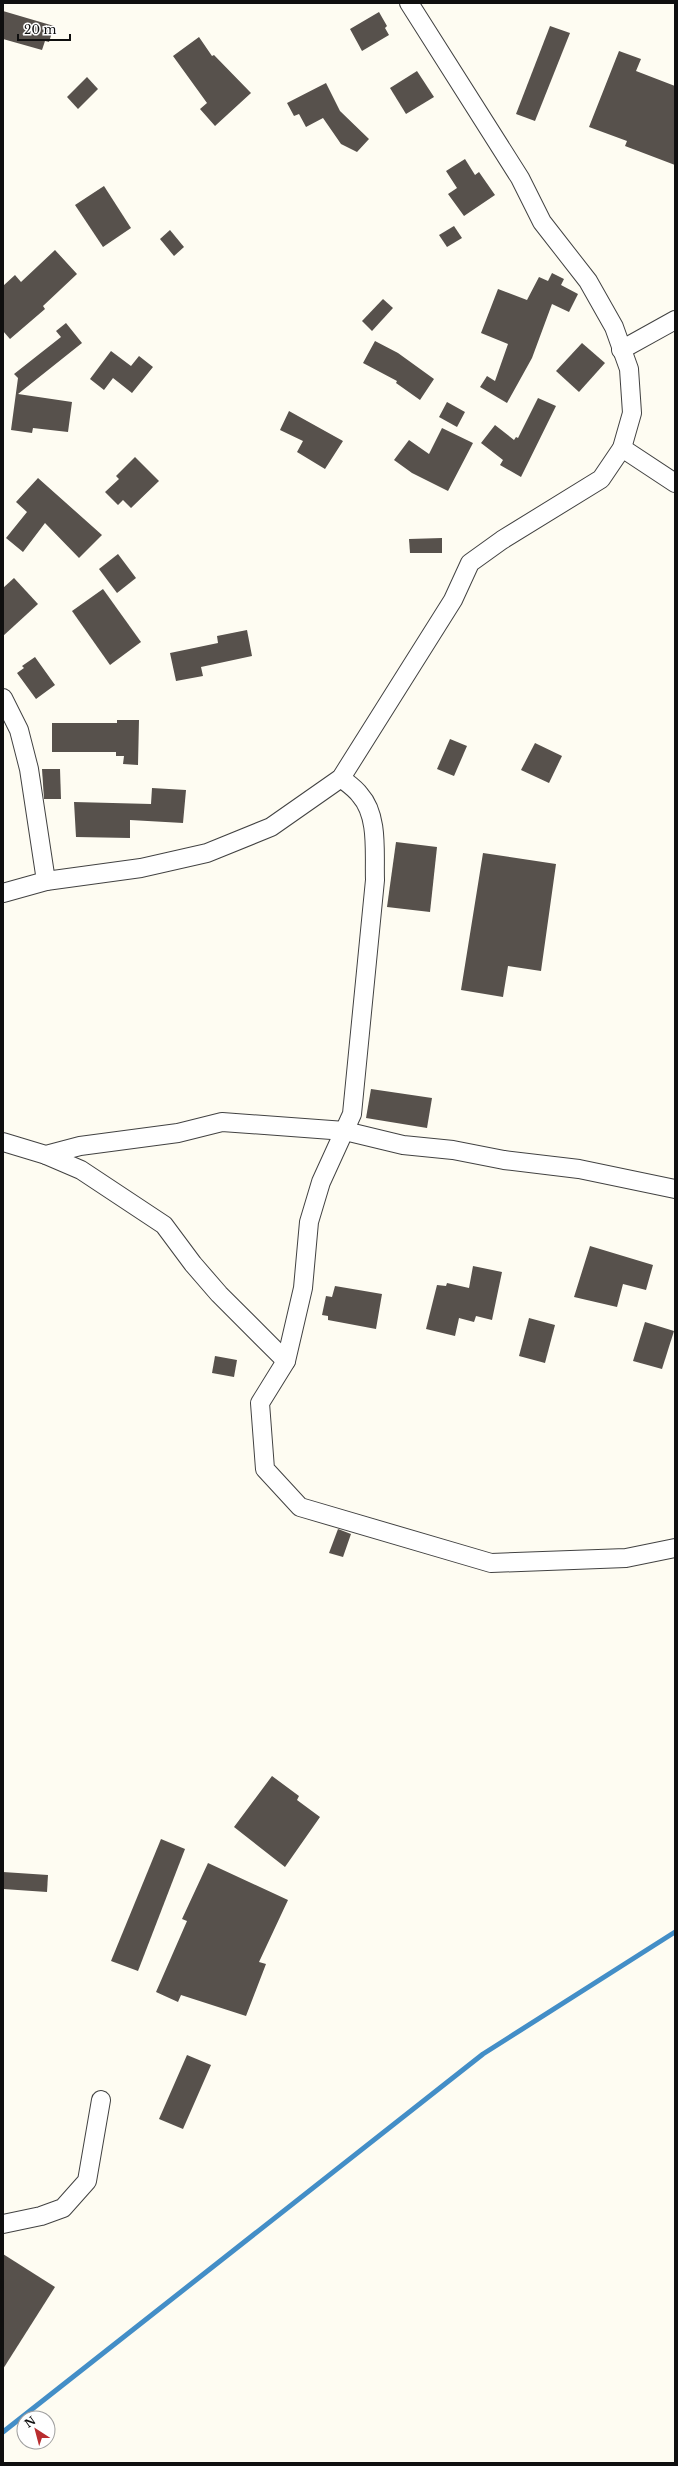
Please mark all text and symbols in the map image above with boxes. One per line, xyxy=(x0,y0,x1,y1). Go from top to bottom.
scale bar xyxy=(18,16,70,42)
text: 20 m xyxy=(24,22,56,37)
north arrow xyxy=(16,2410,56,2450)
text: N xyxy=(22,2413,39,2431)

